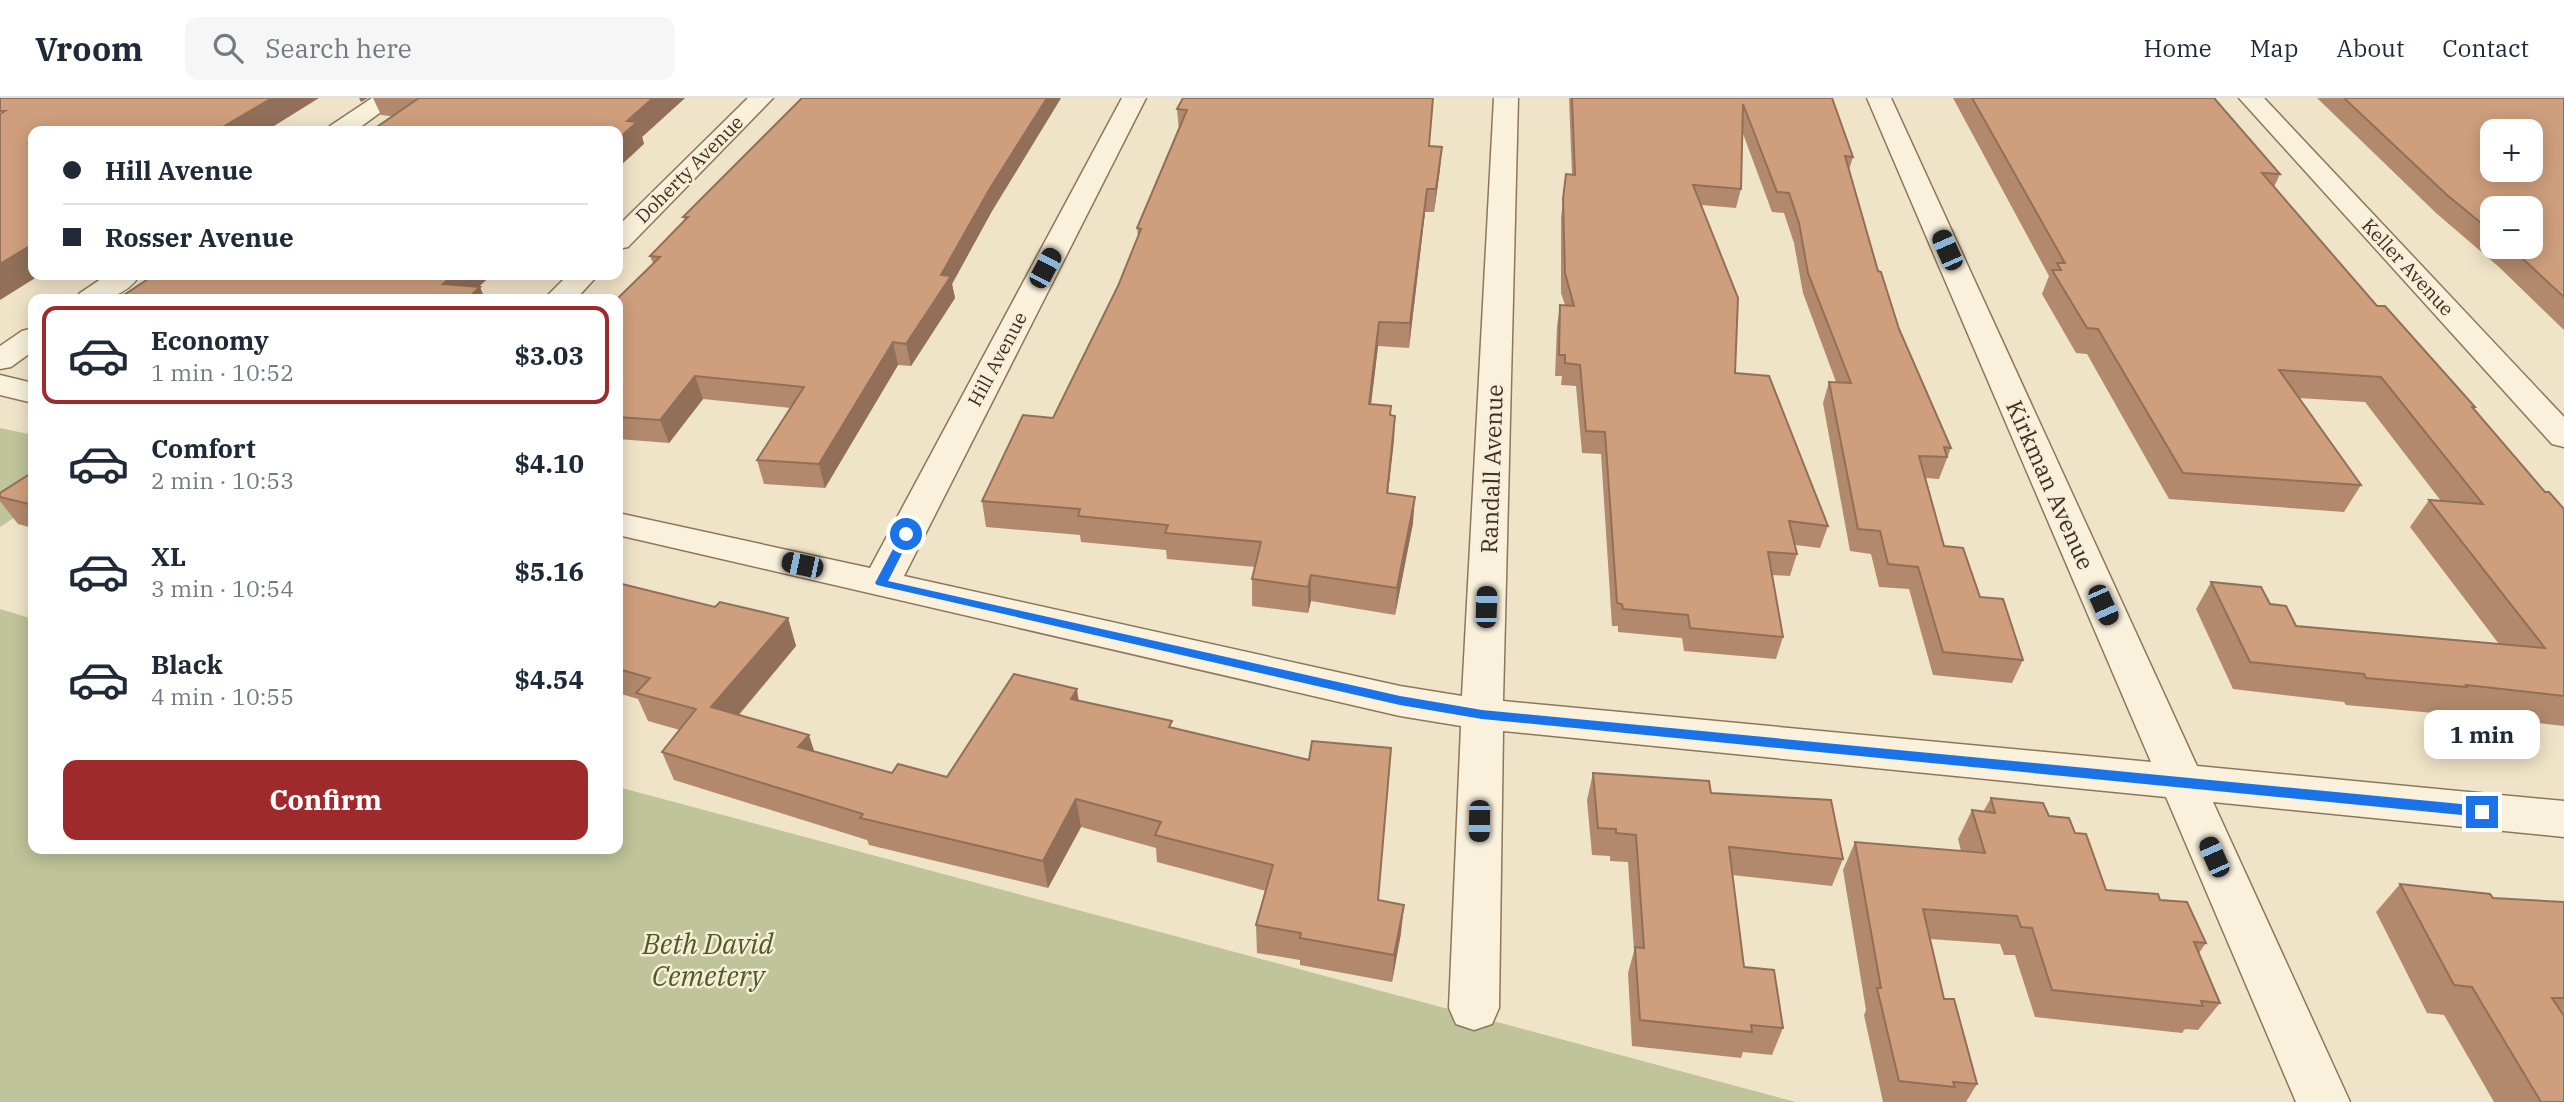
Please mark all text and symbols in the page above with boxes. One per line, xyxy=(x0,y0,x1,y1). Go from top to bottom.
search box xyxy=(185,17,675,80)
text: Vroom xyxy=(35,27,143,70)
icon: search xyxy=(209,29,247,67)
text: Search here xyxy=(265,31,412,65)
text: Home xyxy=(2144,32,2212,64)
text: Map xyxy=(2250,32,2298,64)
text: About xyxy=(2336,32,2404,64)
text: Contact xyxy=(2442,32,2529,64)
street label: Doherty Avenue xyxy=(630,110,748,228)
map controls xyxy=(2480,119,2543,259)
button: + xyxy=(2480,119,2543,182)
text: Hill Avenue xyxy=(105,153,253,187)
button: − xyxy=(2480,196,2543,259)
street label: Keller Avenue xyxy=(2357,213,2459,321)
text: Rosser Avenue xyxy=(105,220,294,254)
car xyxy=(1929,227,1966,273)
car xyxy=(1026,245,1065,291)
street label: Hill Avenue xyxy=(962,308,1032,410)
text: Economy xyxy=(151,323,269,357)
icon: car xyxy=(67,324,130,387)
text: $3.03 xyxy=(514,338,584,372)
text: 1 min · 10:52 xyxy=(151,357,294,387)
street label: Randall Avenue xyxy=(1473,384,1509,554)
street label: Kirkman Avenue xyxy=(2000,395,2102,574)
text: Comfort xyxy=(151,431,256,465)
icon: car xyxy=(67,432,130,495)
text: $4.10 xyxy=(514,446,584,480)
text: 2 min · 10:53 xyxy=(151,465,294,495)
route start xyxy=(890,518,922,550)
text: XL xyxy=(151,539,186,573)
icon: car xyxy=(67,540,130,603)
car xyxy=(780,550,825,580)
text: $5.16 xyxy=(514,554,584,588)
text: 3 min · 10:54 xyxy=(151,573,294,603)
car xyxy=(2085,582,2122,628)
car xyxy=(1475,586,1498,628)
text: Black xyxy=(151,647,223,681)
icon: car xyxy=(67,648,130,711)
text: $4.54 xyxy=(514,662,584,696)
text: 4 min · 10:55 xyxy=(151,681,294,711)
callout: 1 min xyxy=(2424,710,2540,760)
text: 1 min xyxy=(2450,719,2514,749)
button: Confirm xyxy=(63,760,588,840)
route end xyxy=(2466,796,2498,828)
car xyxy=(1469,800,1490,842)
car xyxy=(2196,834,2233,880)
park label: Beth David Cemetery xyxy=(641,925,774,994)

